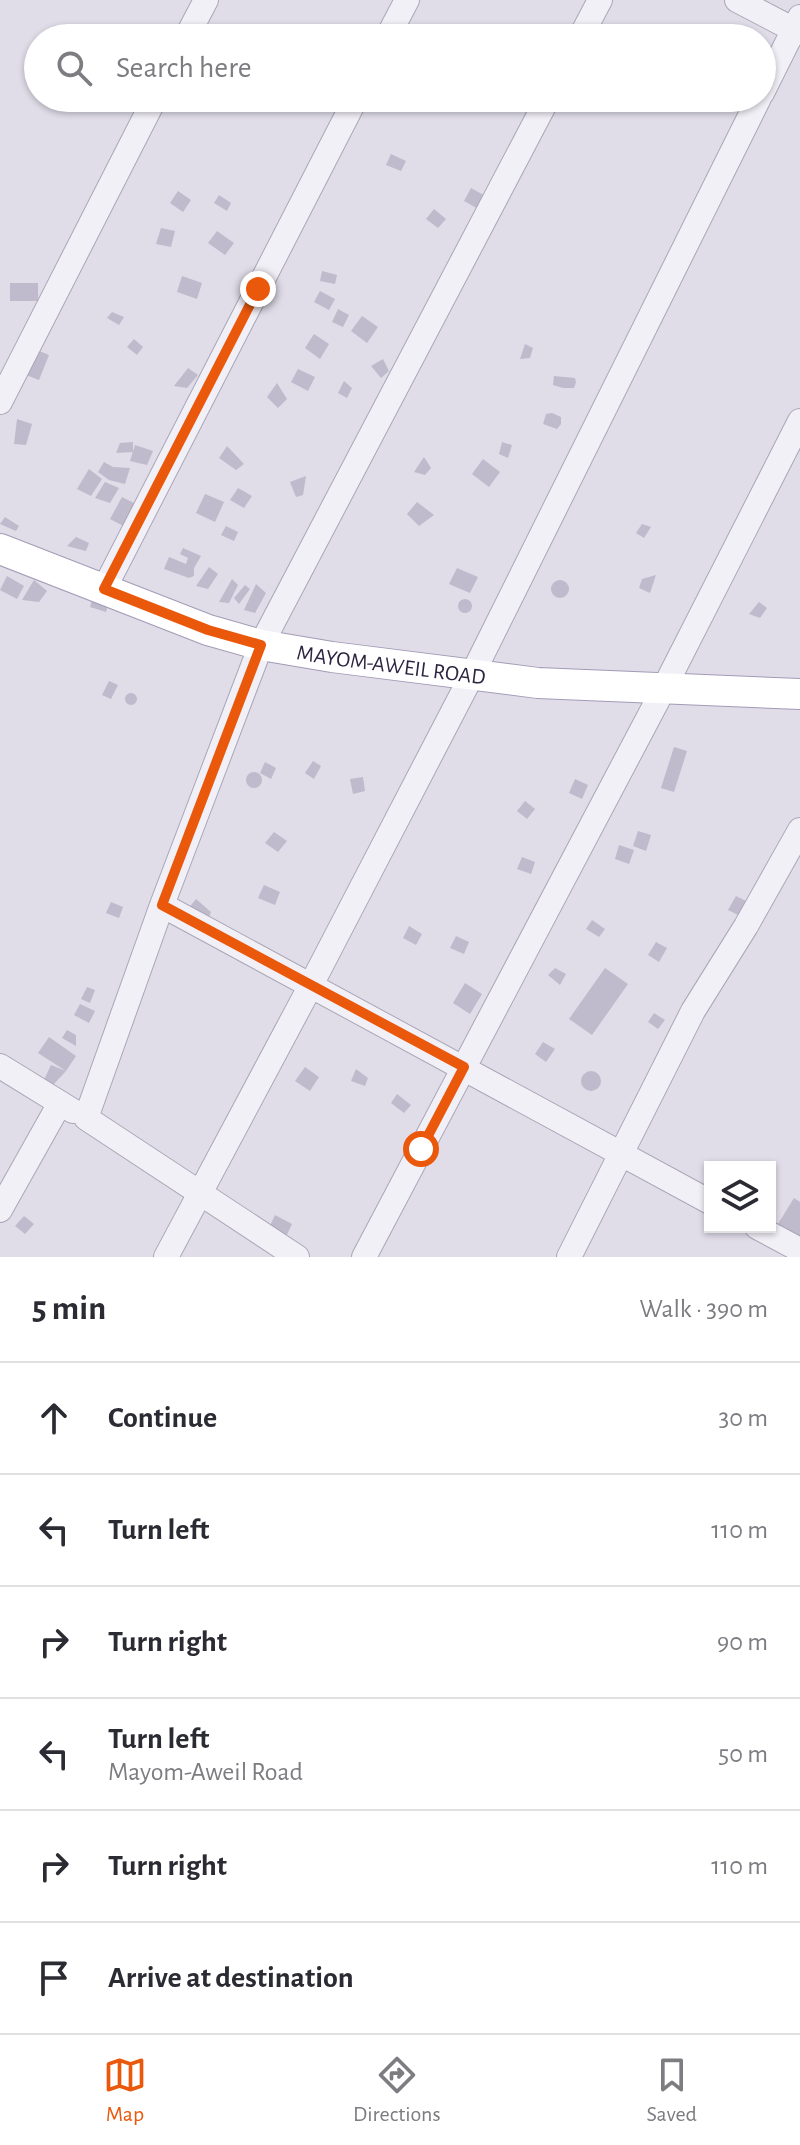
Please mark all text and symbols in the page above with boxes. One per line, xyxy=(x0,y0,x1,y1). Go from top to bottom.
search box xyxy=(24,24,776,112)
icon: search xyxy=(52,46,96,90)
text: Search here xyxy=(116,53,252,83)
route end xyxy=(240,271,276,307)
street label: MAYOM-AWEIL ROAD xyxy=(295,641,487,688)
route start xyxy=(403,1131,439,1167)
map controls xyxy=(704,1161,776,1233)
button: layers xyxy=(704,1161,776,1233)
text: 5 min xyxy=(32,1292,106,1326)
text: Walk · 390 m xyxy=(640,1296,768,1322)
icon: ahead xyxy=(32,1396,76,1440)
text: Continue xyxy=(108,1403,217,1433)
text: 30 m xyxy=(718,1405,768,1431)
icon: left xyxy=(32,1508,76,1552)
text: Turn left xyxy=(108,1515,209,1545)
text: 110 m xyxy=(711,1517,768,1543)
icon: right xyxy=(32,1620,76,1664)
text: Turn right xyxy=(108,1627,227,1657)
text: 90 m xyxy=(717,1629,768,1655)
text: Turn left xyxy=(108,1724,209,1754)
icon: left xyxy=(32,1732,76,1776)
text: 50 m xyxy=(718,1741,768,1767)
text: Mayom-Aweil Road xyxy=(108,1759,303,1785)
icon: right xyxy=(32,1844,76,1888)
text: Turn right xyxy=(108,1851,227,1881)
text: 110 m xyxy=(711,1853,768,1879)
icon: arrive xyxy=(32,1956,76,2000)
text: Arrive at destination xyxy=(108,1963,354,1993)
tab: Map xyxy=(103,2053,147,2127)
tab: Directions xyxy=(353,2053,441,2127)
tab: Saved xyxy=(647,2053,697,2127)

